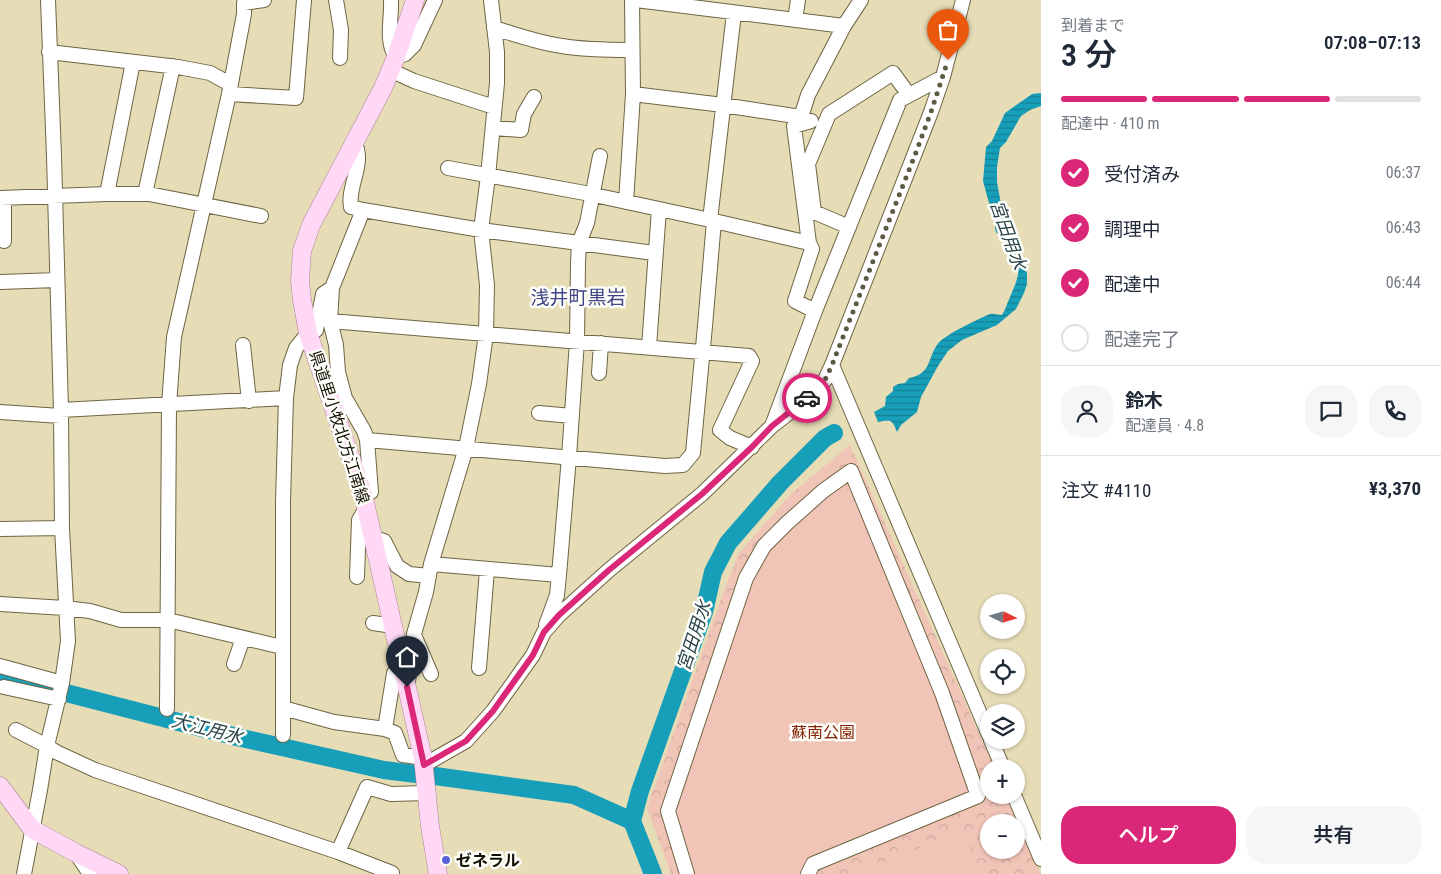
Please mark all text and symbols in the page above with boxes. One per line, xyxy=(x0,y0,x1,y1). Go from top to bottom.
pin xyxy=(927,9,969,60)
icon: bag xyxy=(934,16,962,44)
text: 到着まで xyxy=(1061,16,1125,35)
text: 07:08–07:13 xyxy=(1324,31,1421,54)
text: 3 分 xyxy=(1061,36,1116,74)
text: 配達中 · 410 m xyxy=(1061,114,1160,133)
icon: check xyxy=(1061,159,1089,187)
text: 受付済み xyxy=(1104,163,1180,186)
text: 06:37 xyxy=(1386,163,1421,182)
water label: 宮田用水 xyxy=(986,197,1031,274)
icon: check xyxy=(1061,214,1089,242)
text: 調理中 xyxy=(1104,218,1161,241)
text: 06:43 xyxy=(1386,218,1421,237)
icon: check xyxy=(1061,269,1089,297)
text: 配達中 xyxy=(1104,273,1161,296)
text: 06:44 xyxy=(1386,273,1421,292)
district label: 浅井町黒岩 xyxy=(530,286,626,309)
text: 配達完了 xyxy=(1104,328,1180,351)
street label: 県道里小牧北方江南線 xyxy=(306,348,373,506)
courier xyxy=(782,373,832,423)
icon: car xyxy=(793,384,821,412)
button: person xyxy=(1061,385,1113,437)
button: chat xyxy=(1305,385,1357,437)
button: phone xyxy=(1369,385,1421,437)
text: 鈴木 xyxy=(1125,389,1163,412)
text: 配達員 · 4.8 xyxy=(1125,416,1204,435)
text: ¥3,370 xyxy=(1369,477,1421,500)
text: 注文 #4110 xyxy=(1061,479,1151,502)
north arrow xyxy=(980,594,1025,639)
map controls xyxy=(980,594,1025,859)
water label: 宮田用水 xyxy=(672,596,715,673)
pin xyxy=(386,636,428,687)
icon: home xyxy=(393,643,421,671)
button: locate xyxy=(980,649,1025,694)
button: layers xyxy=(980,704,1025,749)
water label: 大江用水 xyxy=(170,710,247,748)
park label: 蘇南公園 xyxy=(791,723,855,742)
button: + xyxy=(980,759,1025,804)
button: ヘルプ xyxy=(1061,806,1236,864)
button: 共有 xyxy=(1246,806,1421,864)
button: − xyxy=(980,814,1025,859)
place label: ゼネラル xyxy=(456,851,520,870)
marker: ゼネラル xyxy=(440,854,452,866)

